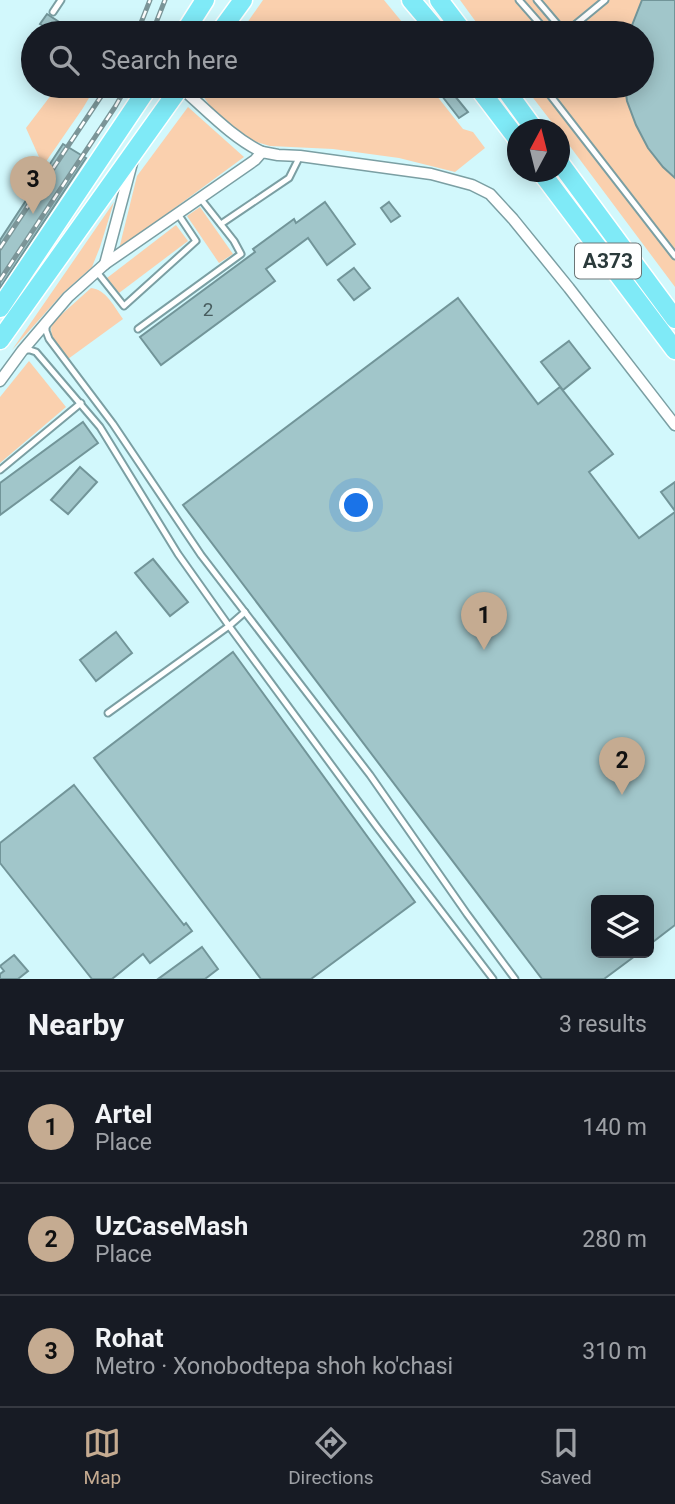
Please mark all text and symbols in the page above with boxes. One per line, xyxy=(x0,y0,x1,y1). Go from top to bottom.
search box xyxy=(21,21,654,98)
icon: search xyxy=(45,41,83,79)
text: Search here xyxy=(101,45,238,75)
north arrow xyxy=(507,119,570,182)
pin: 3 xyxy=(10,156,56,214)
road number: A373 xyxy=(575,244,641,278)
house number: 2 xyxy=(203,298,213,321)
your location xyxy=(339,488,373,522)
pin: 1 xyxy=(461,592,507,650)
pin: 2 xyxy=(599,737,645,795)
map controls xyxy=(591,895,654,958)
button: layers xyxy=(591,895,654,958)
text: Nearby xyxy=(28,1007,124,1042)
text: 3 results xyxy=(559,1011,647,1038)
text: Artel xyxy=(95,1099,152,1129)
text: 1 xyxy=(44,1114,58,1141)
text: 140 m xyxy=(582,1114,647,1141)
text: Place xyxy=(95,1129,152,1156)
text: UzCaseMash xyxy=(95,1211,248,1241)
text: 2 xyxy=(44,1226,58,1253)
text: 280 m xyxy=(582,1226,647,1253)
text: Place xyxy=(95,1241,152,1268)
text: Rohat xyxy=(95,1323,164,1353)
text: 3 xyxy=(44,1338,58,1365)
text: 310 m xyxy=(582,1338,647,1365)
text: Metro · Xonobodtepa shoh ko'chasi xyxy=(95,1353,453,1380)
tab: Map xyxy=(83,1424,121,1489)
tab: Directions xyxy=(288,1424,373,1489)
tab: Saved xyxy=(540,1424,592,1489)

